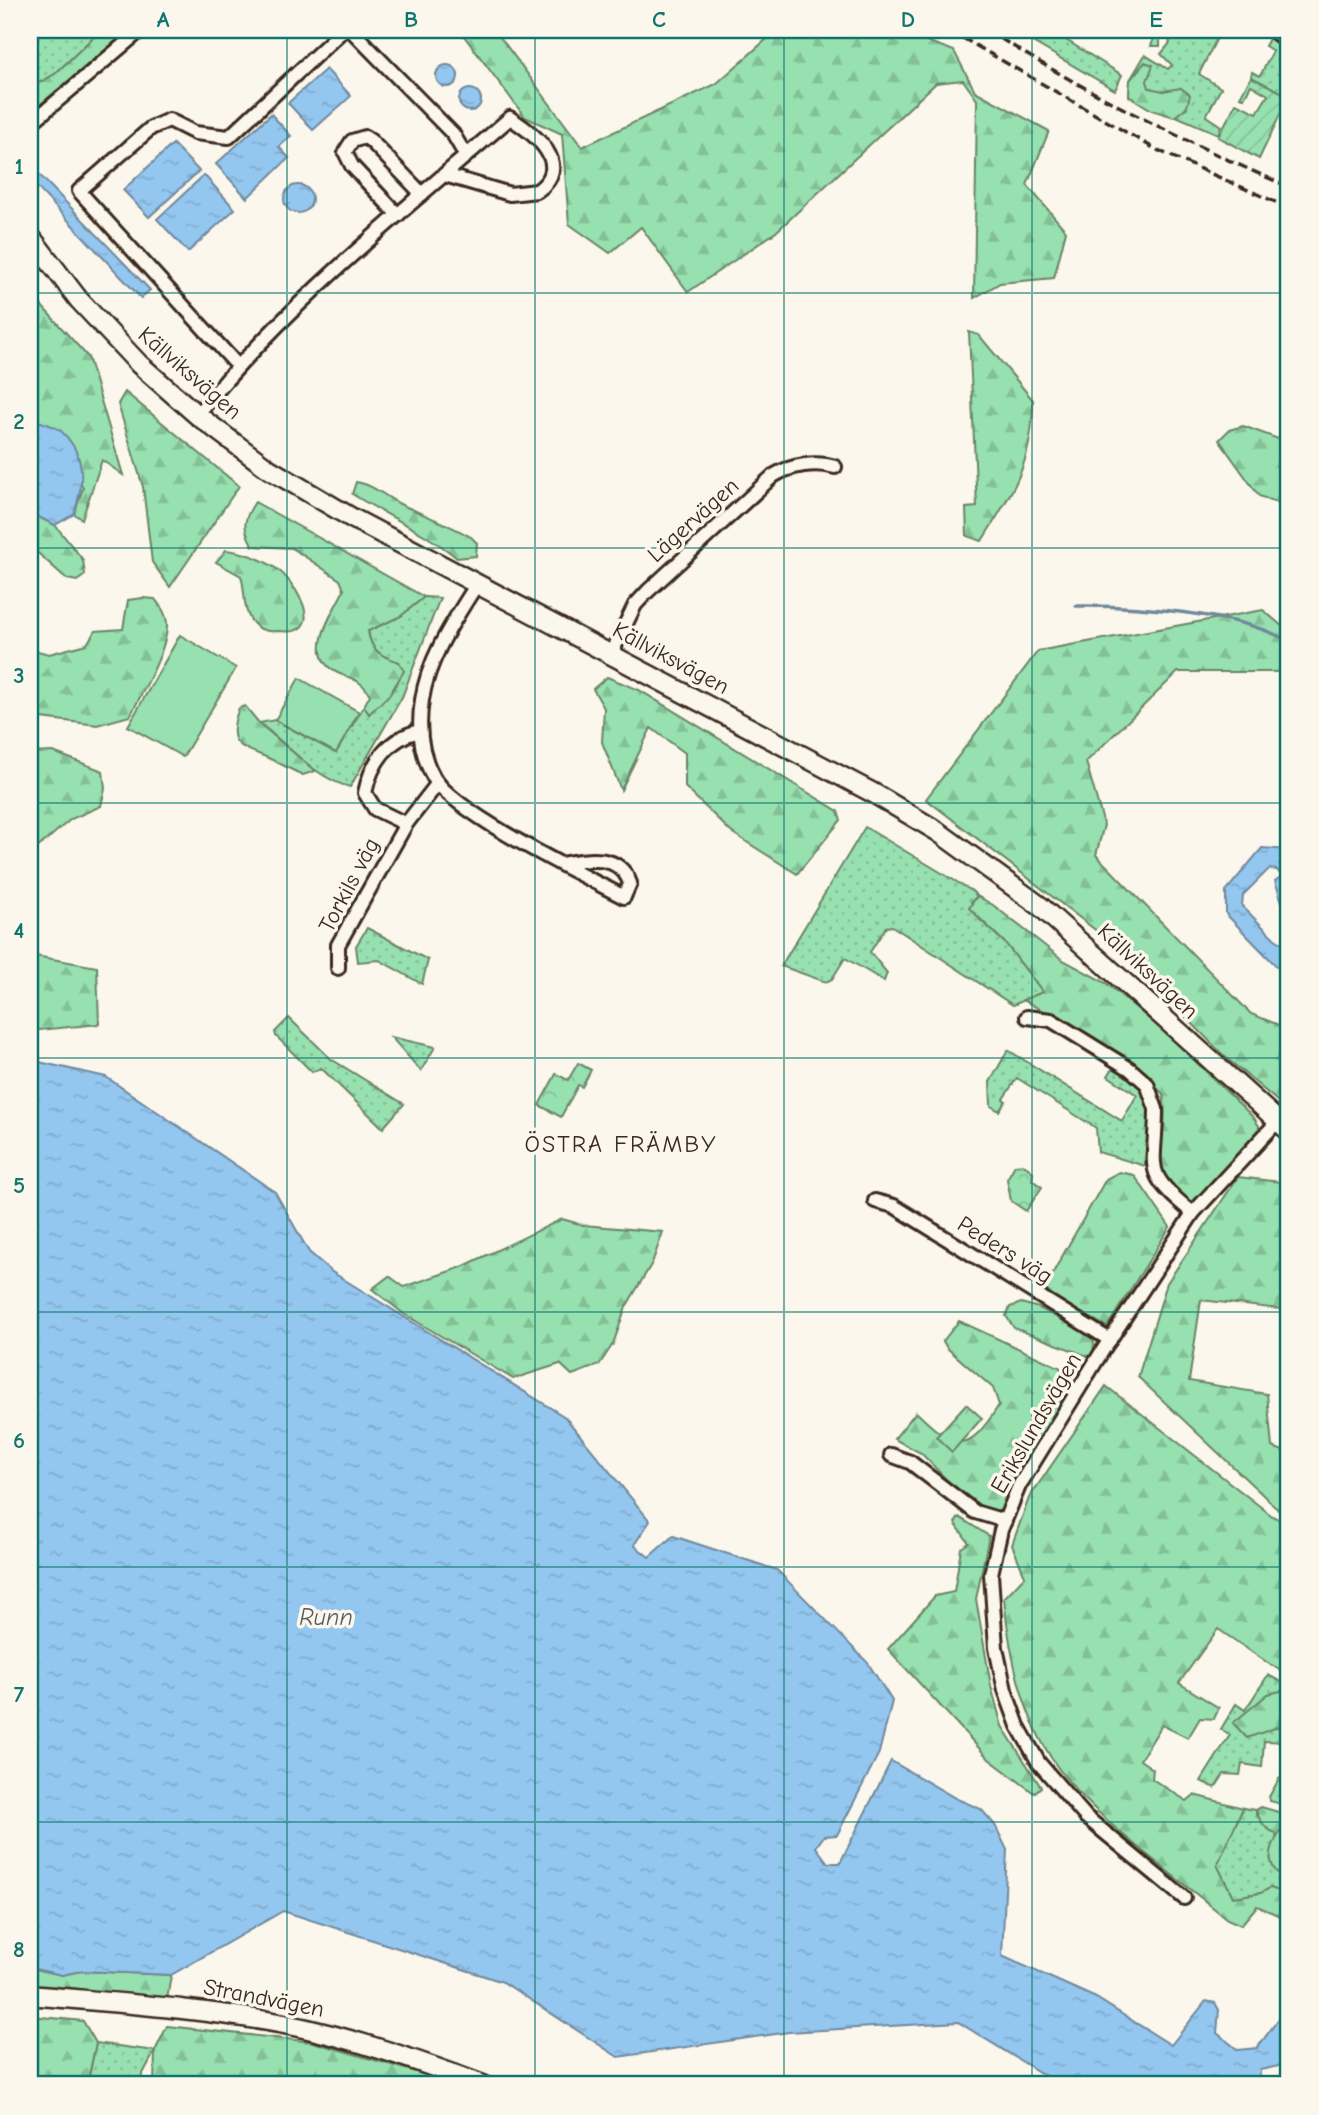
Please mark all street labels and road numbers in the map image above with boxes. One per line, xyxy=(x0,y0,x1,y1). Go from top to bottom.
street label: Källviksvägen xyxy=(133,321,247,425)
street label: Lägervägen xyxy=(642,472,744,568)
street label: Källviksvägen xyxy=(608,616,734,700)
street label: Torkils väg xyxy=(313,833,385,937)
street label: Källviksvägen xyxy=(1092,918,1204,1024)
street label: Peders väg xyxy=(953,1210,1057,1290)
street label: Erikslundsvägen xyxy=(985,1348,1087,1498)
street label: Strandvägen xyxy=(201,1973,327,2023)

